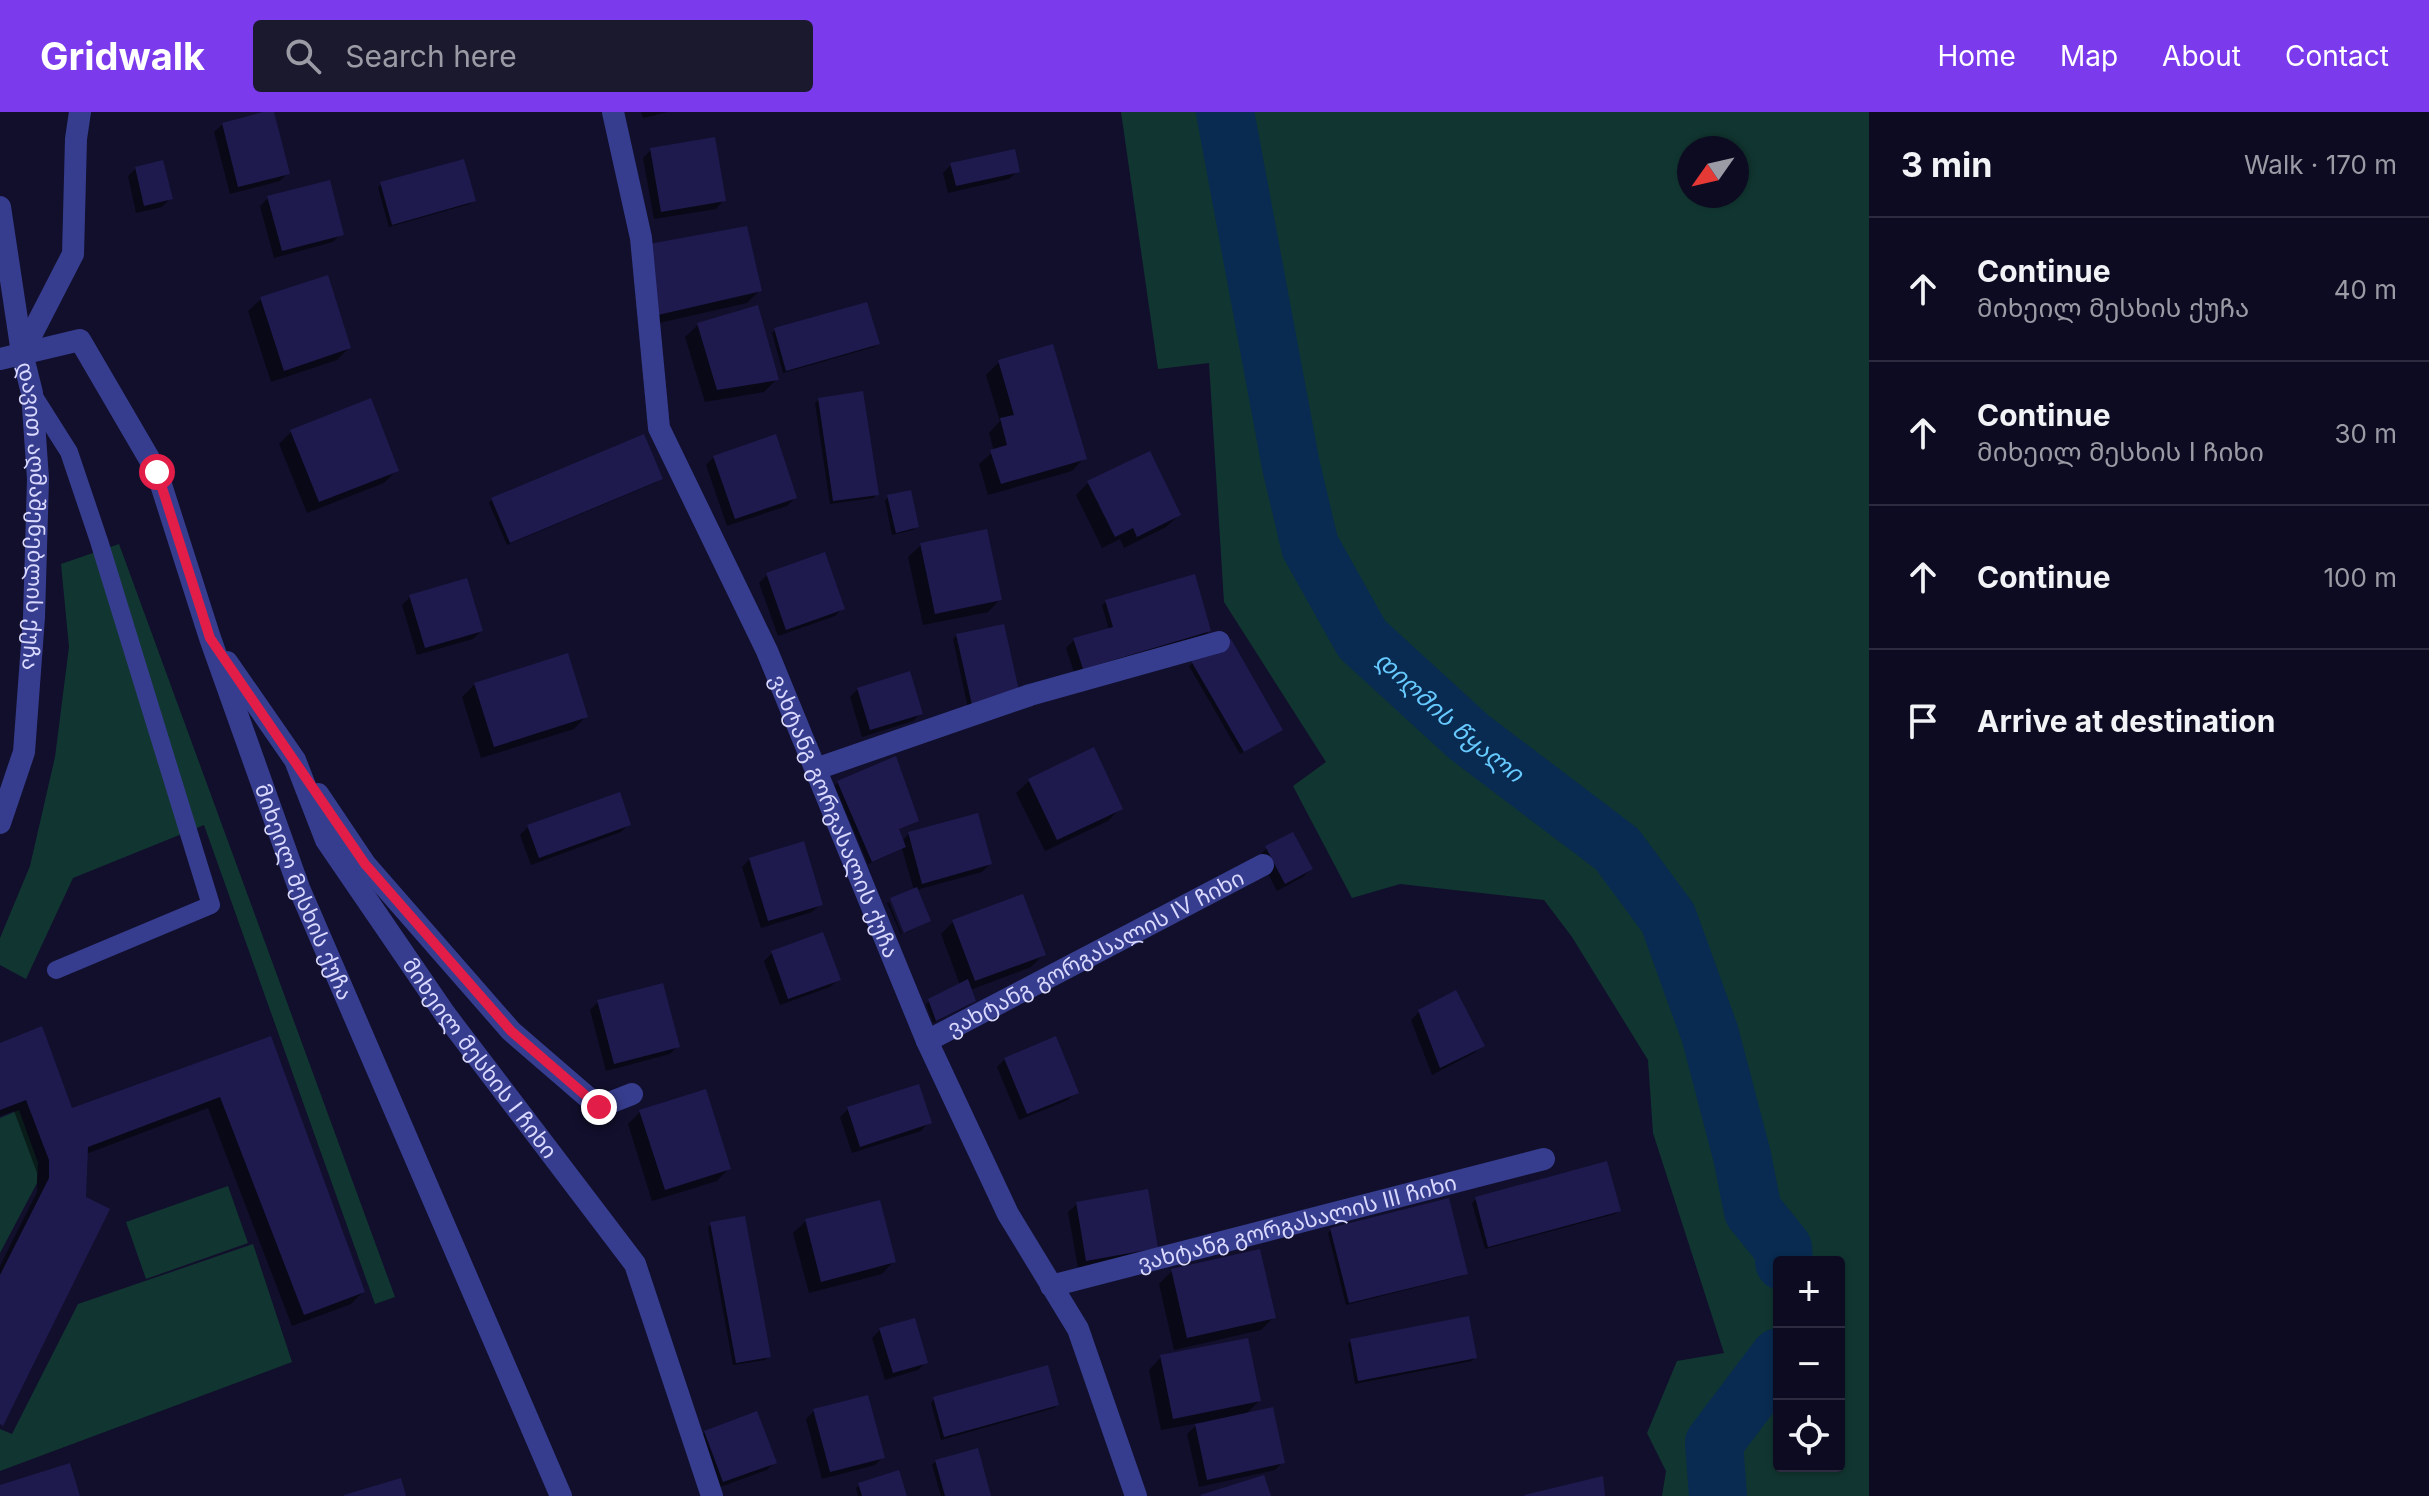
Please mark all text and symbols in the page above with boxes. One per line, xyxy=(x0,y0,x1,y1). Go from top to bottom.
search box xyxy=(253,20,813,92)
text: Gridwalk xyxy=(40,33,205,79)
icon: search xyxy=(281,34,325,78)
text: Search here xyxy=(345,38,517,74)
text: Home xyxy=(1937,39,2016,73)
text: Map xyxy=(2060,39,2118,73)
text: About xyxy=(2162,39,2241,73)
text: Contact xyxy=(2285,39,2389,73)
north arrow xyxy=(1677,136,1749,208)
text: 3 min xyxy=(1901,144,1992,185)
text: Walk · 170 m xyxy=(2244,149,2397,180)
text: Continue xyxy=(1977,253,2111,289)
icon: ahead xyxy=(1901,267,1945,311)
text: 40 m xyxy=(2334,274,2397,305)
text: მიხეილ მესხის ქუჩა xyxy=(1977,292,2249,323)
street label: დავით აღმაშენებლის ქუჩა xyxy=(11,359,51,671)
text: Continue xyxy=(1977,397,2111,433)
icon: ahead xyxy=(1901,411,1945,455)
text: 30 m xyxy=(2334,418,2397,449)
text: მიხეილ მესხის I ჩიხი xyxy=(1977,436,2264,467)
route start xyxy=(139,454,175,490)
icon: ahead xyxy=(1901,555,1945,599)
text: Continue xyxy=(1977,559,2111,595)
text: 100 m xyxy=(2324,562,2397,593)
water label: დიღმის წყალი xyxy=(1370,645,1530,788)
street label: ვახტანგ გორგასალის ქუჩა xyxy=(765,670,904,962)
icon: arrive xyxy=(1901,699,1945,743)
text: Arrive at destination xyxy=(1977,703,2275,739)
street label: მიხეილ მესხის ქუჩა xyxy=(250,780,359,1004)
street label: ვახტანგ გორგასალის IV ჩიხი xyxy=(942,864,1248,1041)
street label: მიხეილ მესხის I ჩიხი xyxy=(397,953,563,1163)
route end xyxy=(581,1089,617,1125)
street label: ვახტანგ გორგასალის III ჩიხი xyxy=(1135,1169,1459,1276)
map controls xyxy=(1773,1256,1845,1472)
button: + xyxy=(1773,1256,1845,1328)
button: − xyxy=(1773,1328,1845,1400)
button: locate xyxy=(1773,1400,1845,1472)

